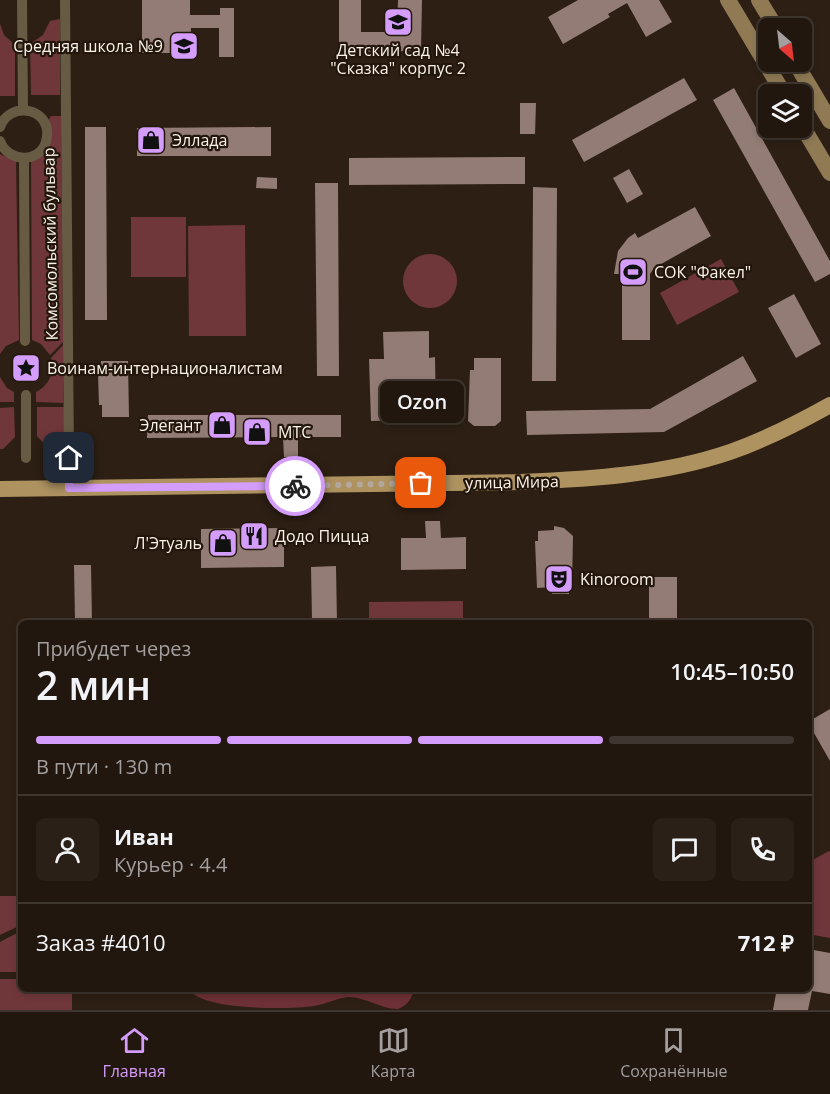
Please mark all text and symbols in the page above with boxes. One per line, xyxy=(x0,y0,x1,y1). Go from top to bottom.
school or university icon: Детский сад №4 "Сказка" корпус 2 xyxy=(382,6,414,38)
north arrow xyxy=(758,18,812,72)
map controls xyxy=(758,18,812,138)
school or university icon: Средняя школа №9 xyxy=(168,30,200,62)
place label: Средняя школа №9 xyxy=(13,35,163,57)
place label: Детский сад №4 "Сказка" корпус 2 xyxy=(330,39,466,79)
button: layers xyxy=(758,84,812,138)
shop icon: Эллада xyxy=(135,124,167,156)
place label: Эллада xyxy=(172,129,227,151)
street label: Комсомольский бульвар xyxy=(37,147,63,341)
sports icon: СОК "Факел" xyxy=(617,256,649,288)
place label: СОК "Факел" xyxy=(654,261,751,283)
place icon: Воинам-интернационалистам xyxy=(10,352,42,384)
place label: Воинам-интернационалистам xyxy=(47,357,283,379)
callout: Ozon xyxy=(379,381,463,423)
text: Ozon xyxy=(397,388,447,415)
shop icon: Элегант xyxy=(206,409,238,441)
place label: Элегант xyxy=(139,414,201,436)
shop icon: МТС xyxy=(241,416,273,448)
place label: МТС xyxy=(278,421,311,443)
pin xyxy=(43,432,94,483)
icon: home xyxy=(52,441,85,474)
courier xyxy=(265,456,325,516)
pin xyxy=(395,457,446,508)
icon: bag xyxy=(404,466,437,499)
icon: bike xyxy=(279,470,312,503)
street label: улица Мира xyxy=(465,470,559,494)
restaurant icon: Додо Пицца xyxy=(238,520,270,552)
place label: Додо Пицца xyxy=(275,525,369,547)
shop icon: Л'Этуаль xyxy=(207,527,239,559)
place label: Л'Этуаль xyxy=(134,532,202,554)
theatre icon: Kinoroom xyxy=(543,563,575,595)
place label: Kinoroom xyxy=(580,568,654,590)
text: Прибудет через xyxy=(36,635,191,662)
text: 10:45–10:50 xyxy=(670,656,794,686)
text: 2 мин xyxy=(36,658,151,711)
text: В пути · 130 m xyxy=(36,753,172,780)
button: person xyxy=(36,818,99,881)
button: chat xyxy=(653,818,716,881)
button: phone xyxy=(731,818,794,881)
text: Иван xyxy=(114,821,174,851)
text: Курьер · 4.4 xyxy=(114,851,228,878)
text: Заказ #4010 xyxy=(36,927,166,957)
text: 712 ₽ xyxy=(738,927,794,957)
tab: Главная xyxy=(102,1024,166,1082)
tab: Карта xyxy=(371,1024,415,1082)
tab: Сохранённые xyxy=(620,1024,728,1082)

